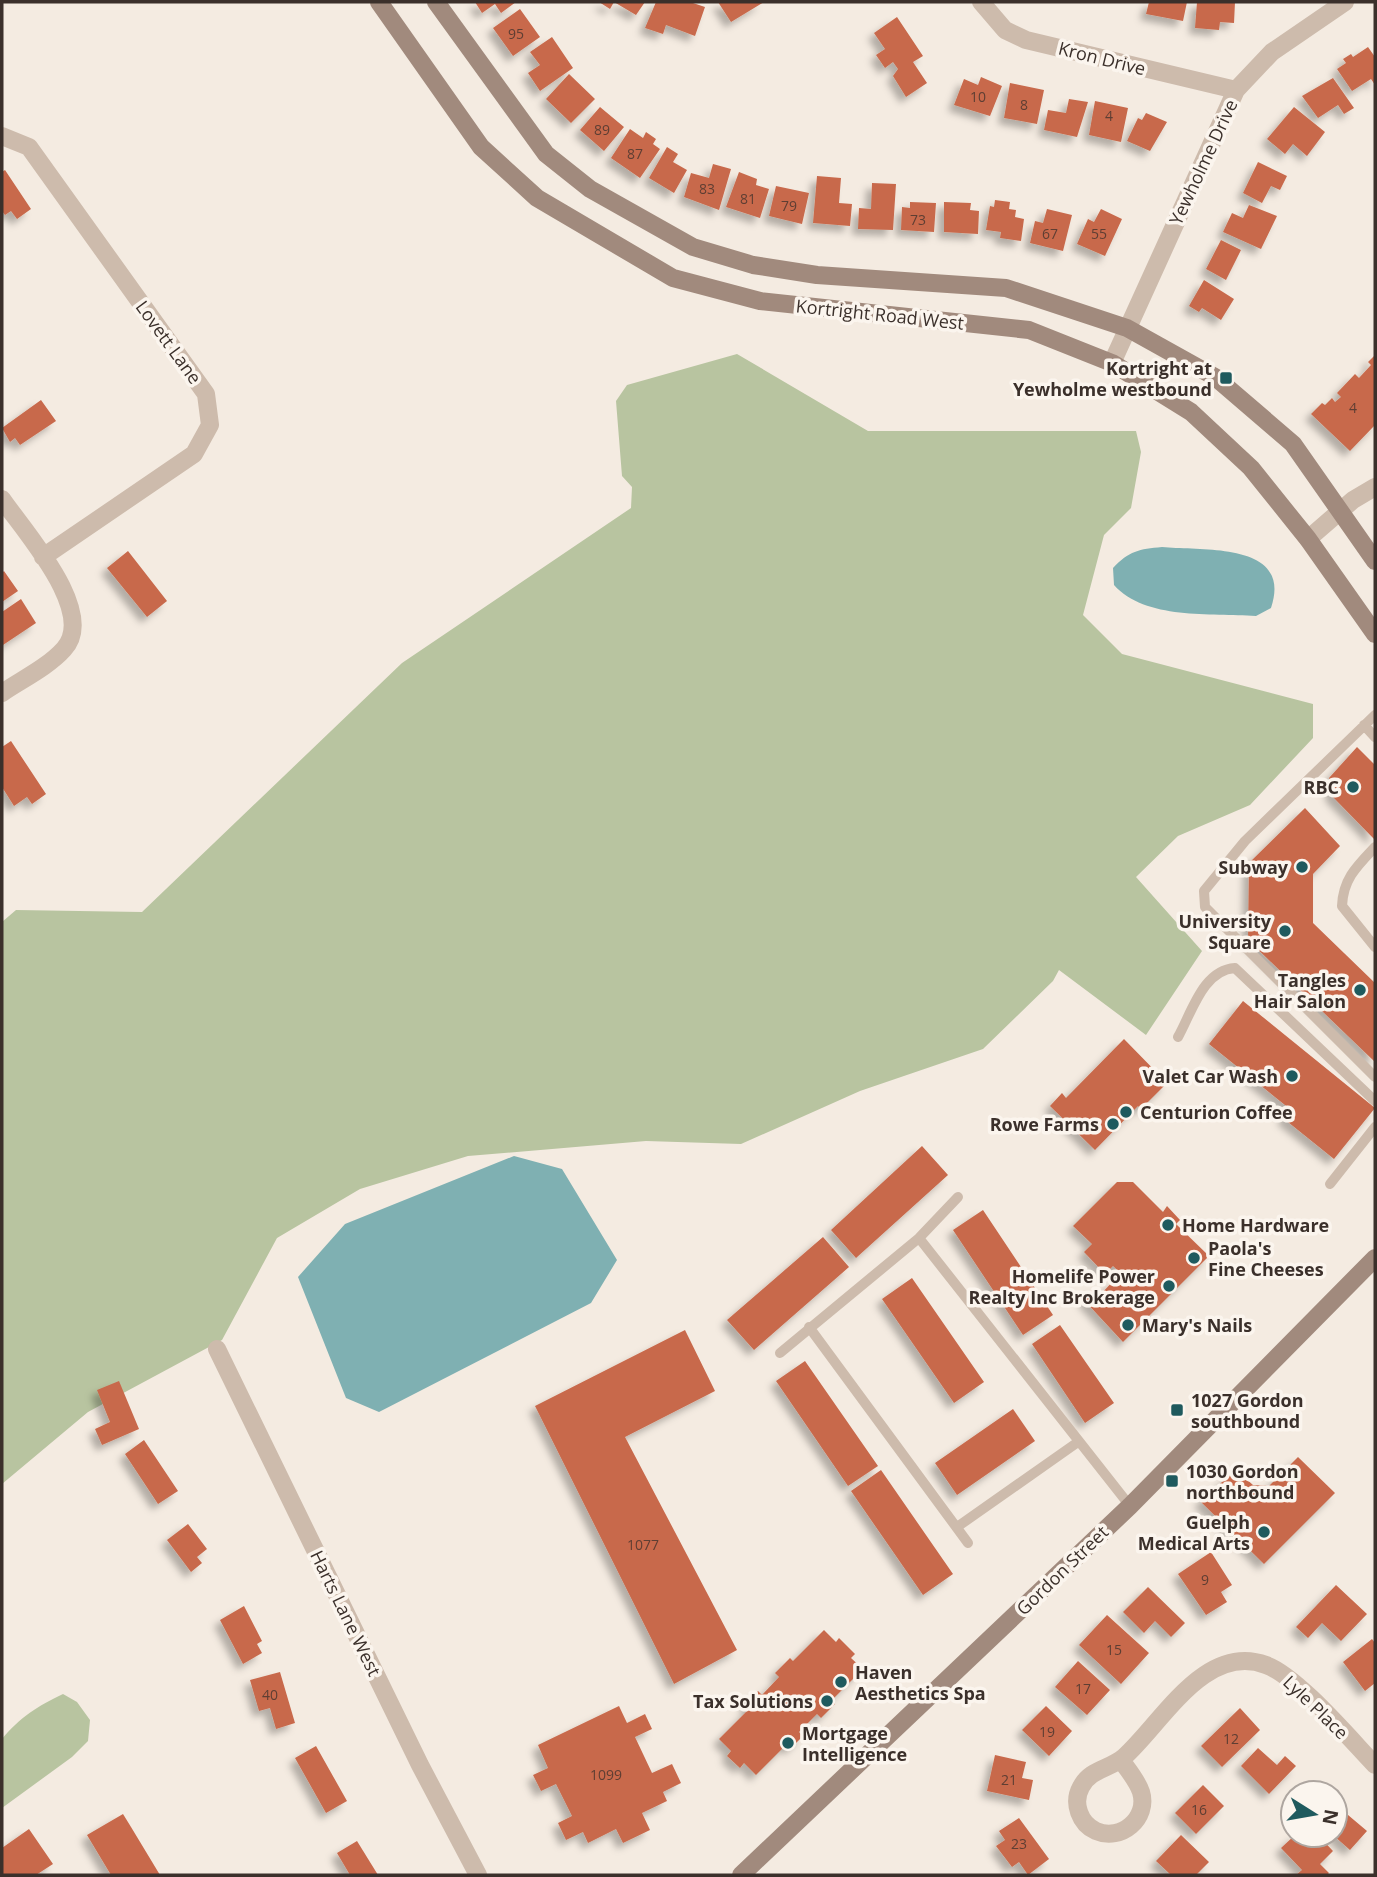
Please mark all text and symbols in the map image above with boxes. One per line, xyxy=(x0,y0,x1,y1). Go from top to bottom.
house number: 95 xyxy=(508,24,524,43)
street label: Kron Drive xyxy=(1056,36,1148,80)
house number: 10 xyxy=(970,87,986,106)
house number: 8 xyxy=(1020,95,1028,114)
street label: Yewholme Drive xyxy=(1163,95,1243,229)
house number: 4 xyxy=(1105,106,1113,125)
house number: 89 xyxy=(594,120,610,139)
house number: 87 xyxy=(627,144,643,163)
house number: 83 xyxy=(699,179,715,198)
house number: 81 xyxy=(740,189,756,208)
house number: 79 xyxy=(781,196,797,215)
house number: 73 xyxy=(910,210,926,229)
house number: 67 xyxy=(1042,224,1058,243)
house number: 55 xyxy=(1091,224,1107,243)
street label: Kortright Road West xyxy=(795,293,965,335)
street label: Lovett Lane xyxy=(131,296,207,388)
place label: Kortright at Yewholme westbound xyxy=(1013,356,1212,401)
marker: Kortright at Yewholme westbound xyxy=(1218,370,1234,386)
house number: 4 xyxy=(1349,398,1357,417)
place label: RBC xyxy=(1304,775,1339,799)
marker: RBC xyxy=(1345,779,1361,795)
place label: Subway xyxy=(1218,855,1289,879)
marker: Subway xyxy=(1294,859,1310,875)
place label: University Square xyxy=(1179,909,1272,954)
marker: University Square xyxy=(1277,923,1293,939)
place label: Tangles Hair Salon xyxy=(1254,968,1346,1013)
marker: Tangles Hair Salon xyxy=(1352,982,1368,998)
place label: Valet Car Wash xyxy=(1143,1064,1278,1088)
marker: Valet Car Wash xyxy=(1284,1068,1300,1084)
place label: Centurion Coffee xyxy=(1140,1100,1293,1124)
marker: Centurion Coffee xyxy=(1118,1104,1134,1120)
place label: Rowe Farms xyxy=(990,1112,1099,1136)
marker: Rowe Farms xyxy=(1105,1116,1121,1132)
place label: Home Hardware xyxy=(1182,1213,1329,1237)
marker: Home Hardware xyxy=(1160,1217,1176,1233)
place label: Paola's Fine Cheeses xyxy=(1208,1236,1324,1281)
marker: Paola's Fine Cheeses xyxy=(1186,1250,1202,1266)
place label: Homelife Power Realty Inc Brokerage xyxy=(969,1264,1155,1309)
marker: Homelife Power Realty Inc Brokerage xyxy=(1161,1278,1177,1294)
place label: Mary's Nails xyxy=(1142,1313,1252,1337)
marker: Mary's Nails xyxy=(1120,1317,1136,1333)
place label: 1027 Gordon southbound xyxy=(1191,1388,1304,1433)
marker: 1027 Gordon southbound xyxy=(1169,1402,1185,1418)
place label: 1030 Gordon northbound xyxy=(1186,1459,1299,1504)
marker: 1030 Gordon northbound xyxy=(1164,1473,1180,1489)
place label: Guelph Medical Arts xyxy=(1138,1510,1250,1555)
street label: Gordon Street xyxy=(1011,1520,1113,1620)
marker: Guelph Medical Arts xyxy=(1256,1524,1272,1540)
house number: 1077 xyxy=(627,1535,659,1554)
street label: Harts Lane West xyxy=(305,1546,387,1680)
house number: 9 xyxy=(1201,1570,1209,1589)
house number: 15 xyxy=(1106,1640,1122,1659)
place label: Haven Aesthetics Spa xyxy=(855,1660,986,1705)
street label: Lyle Place xyxy=(1278,1670,1354,1744)
marker: Haven Aesthetics Spa xyxy=(833,1674,849,1690)
house number: 17 xyxy=(1075,1679,1091,1698)
house number: 40 xyxy=(262,1685,278,1704)
place label: Tax Solutions xyxy=(693,1689,813,1713)
marker: Tax Solutions xyxy=(819,1693,835,1709)
place label: Mortgage Intelligence xyxy=(802,1721,907,1766)
house number: 19 xyxy=(1039,1722,1055,1741)
house number: 12 xyxy=(1223,1729,1239,1748)
marker: Mortgage Intelligence xyxy=(780,1735,796,1751)
house number: 1099 xyxy=(590,1765,622,1784)
house number: 21 xyxy=(1001,1770,1017,1789)
north arrow xyxy=(1279,1779,1349,1849)
house number: 16 xyxy=(1191,1800,1207,1819)
text: N xyxy=(1316,1807,1345,1827)
house number: 23 xyxy=(1011,1834,1027,1853)

